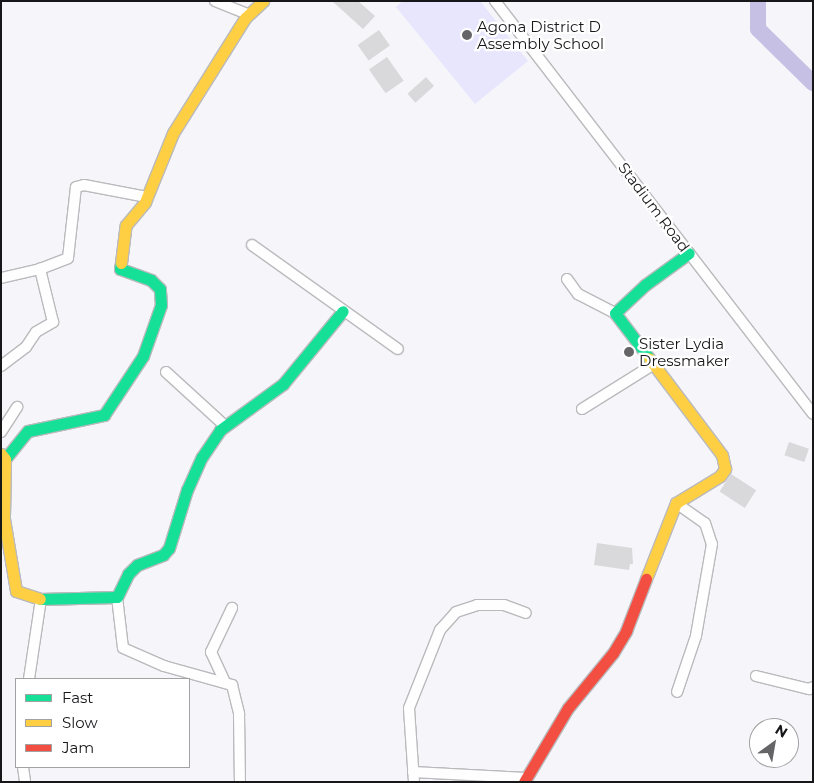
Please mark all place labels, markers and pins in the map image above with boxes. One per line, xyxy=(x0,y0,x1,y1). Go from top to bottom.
place label: Agona District D Assembly School xyxy=(477,17,604,52)
marker: Agona District D Assembly School xyxy=(461,29,473,41)
place label: Sister Lydia Dressmaker xyxy=(639,334,729,369)
marker: Sister Lydia Dressmaker xyxy=(623,346,635,358)

